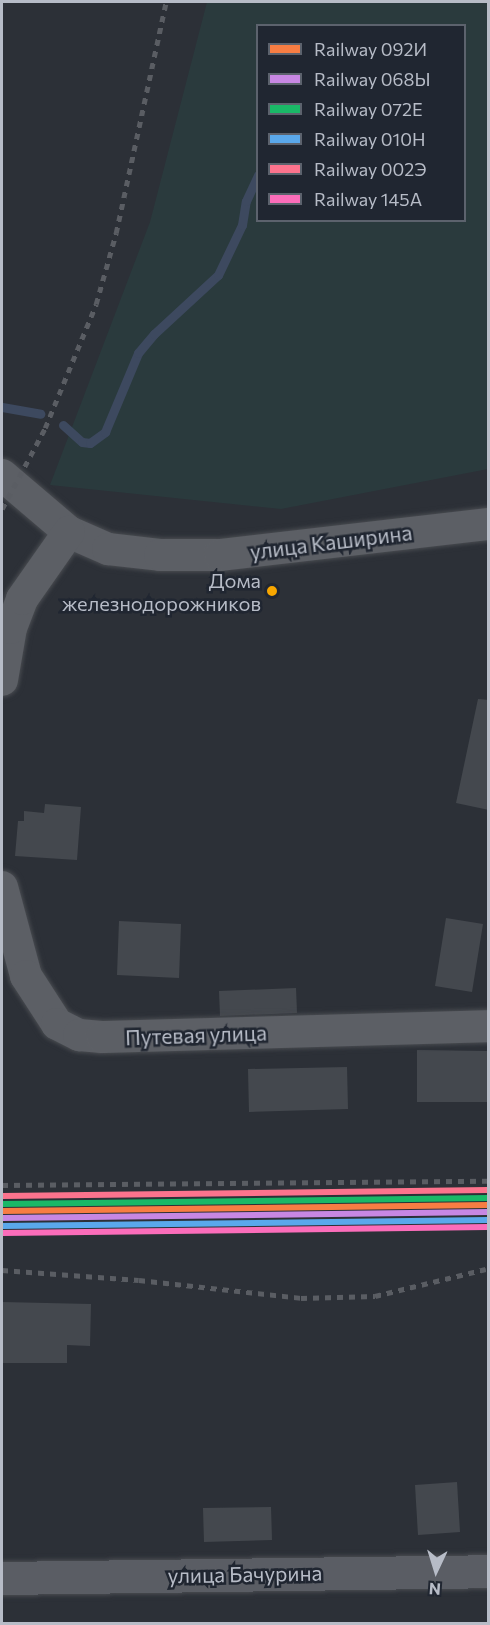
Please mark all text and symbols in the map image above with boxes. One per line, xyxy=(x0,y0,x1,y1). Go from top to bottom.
legend xyxy=(256,24,466,222)
text: Railway 092И xyxy=(314,38,427,60)
text: Railway 068Ы xyxy=(314,68,430,90)
text: Railway 072Е xyxy=(314,98,423,120)
text: Railway 010Н xyxy=(314,128,426,150)
text: Railway 002Э xyxy=(314,158,427,180)
text: Railway 145А xyxy=(314,188,422,210)
street label: улица Каширина xyxy=(249,520,413,564)
place label: Дома железнодорожников xyxy=(62,568,261,615)
marker: Дома железнодорожников xyxy=(266,585,278,597)
street label: Путевая улица xyxy=(125,1020,267,1050)
north arrow xyxy=(406,1541,466,1601)
street label: улица Бачурина xyxy=(167,1560,323,1588)
text: N xyxy=(428,1580,441,1599)

